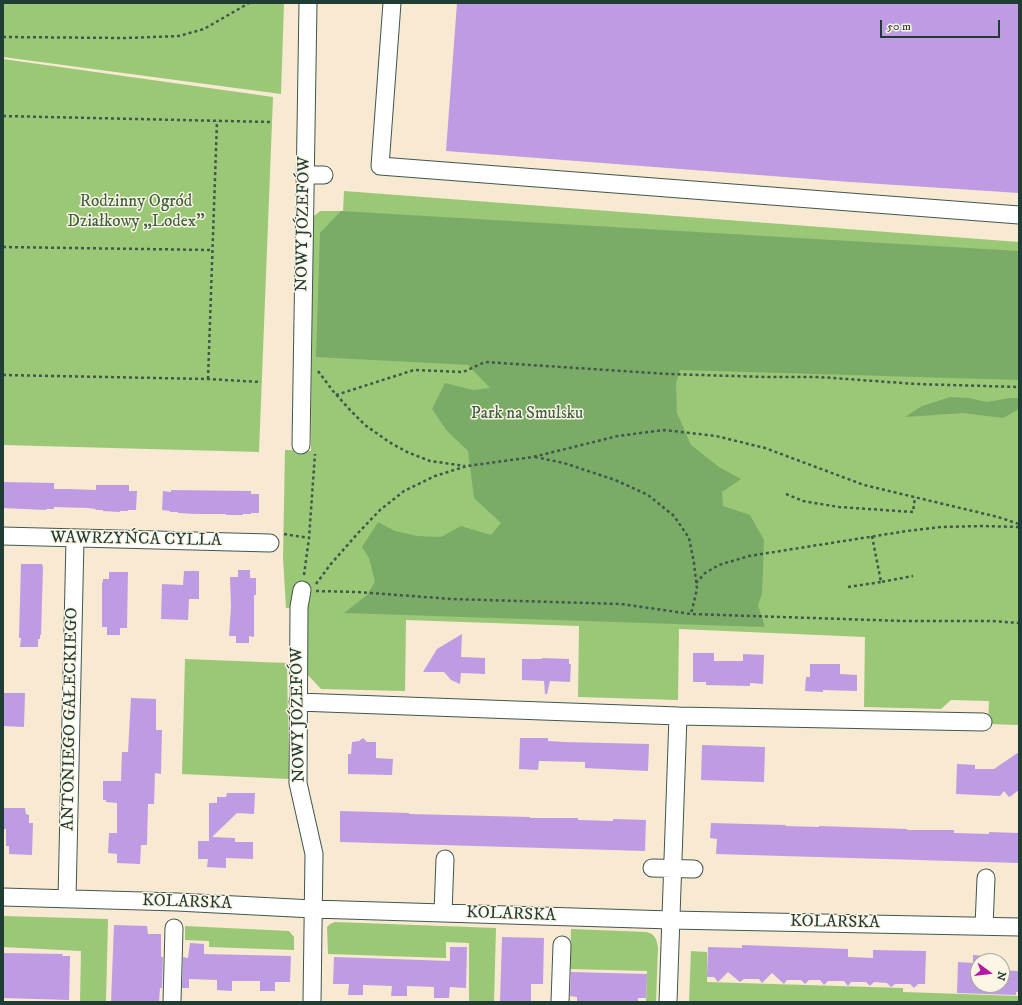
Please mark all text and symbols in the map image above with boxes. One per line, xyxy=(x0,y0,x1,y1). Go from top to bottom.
scale bar xyxy=(882,12,1002,38)
text: 50 m xyxy=(887,19,911,34)
street label: NOWY JÓZEFÓW xyxy=(293,156,315,292)
park label: Rodzinny Ogród Działkowy „Lodex” xyxy=(67,192,205,232)
park label: Park na Smulsku xyxy=(471,404,583,424)
street label: WAWRZYŃCA CYLLA xyxy=(50,528,222,552)
street label: ANTONIEGO GAŁECKIEGO xyxy=(59,607,83,831)
street label: NOWY JÓZEFÓW xyxy=(288,647,310,783)
street label: KOLARSKA xyxy=(142,891,232,915)
street label: KOLARSKA xyxy=(466,903,556,927)
street label: KOLARSKA xyxy=(790,912,880,934)
north arrow xyxy=(970,953,1010,993)
text: N xyxy=(993,970,1009,982)

